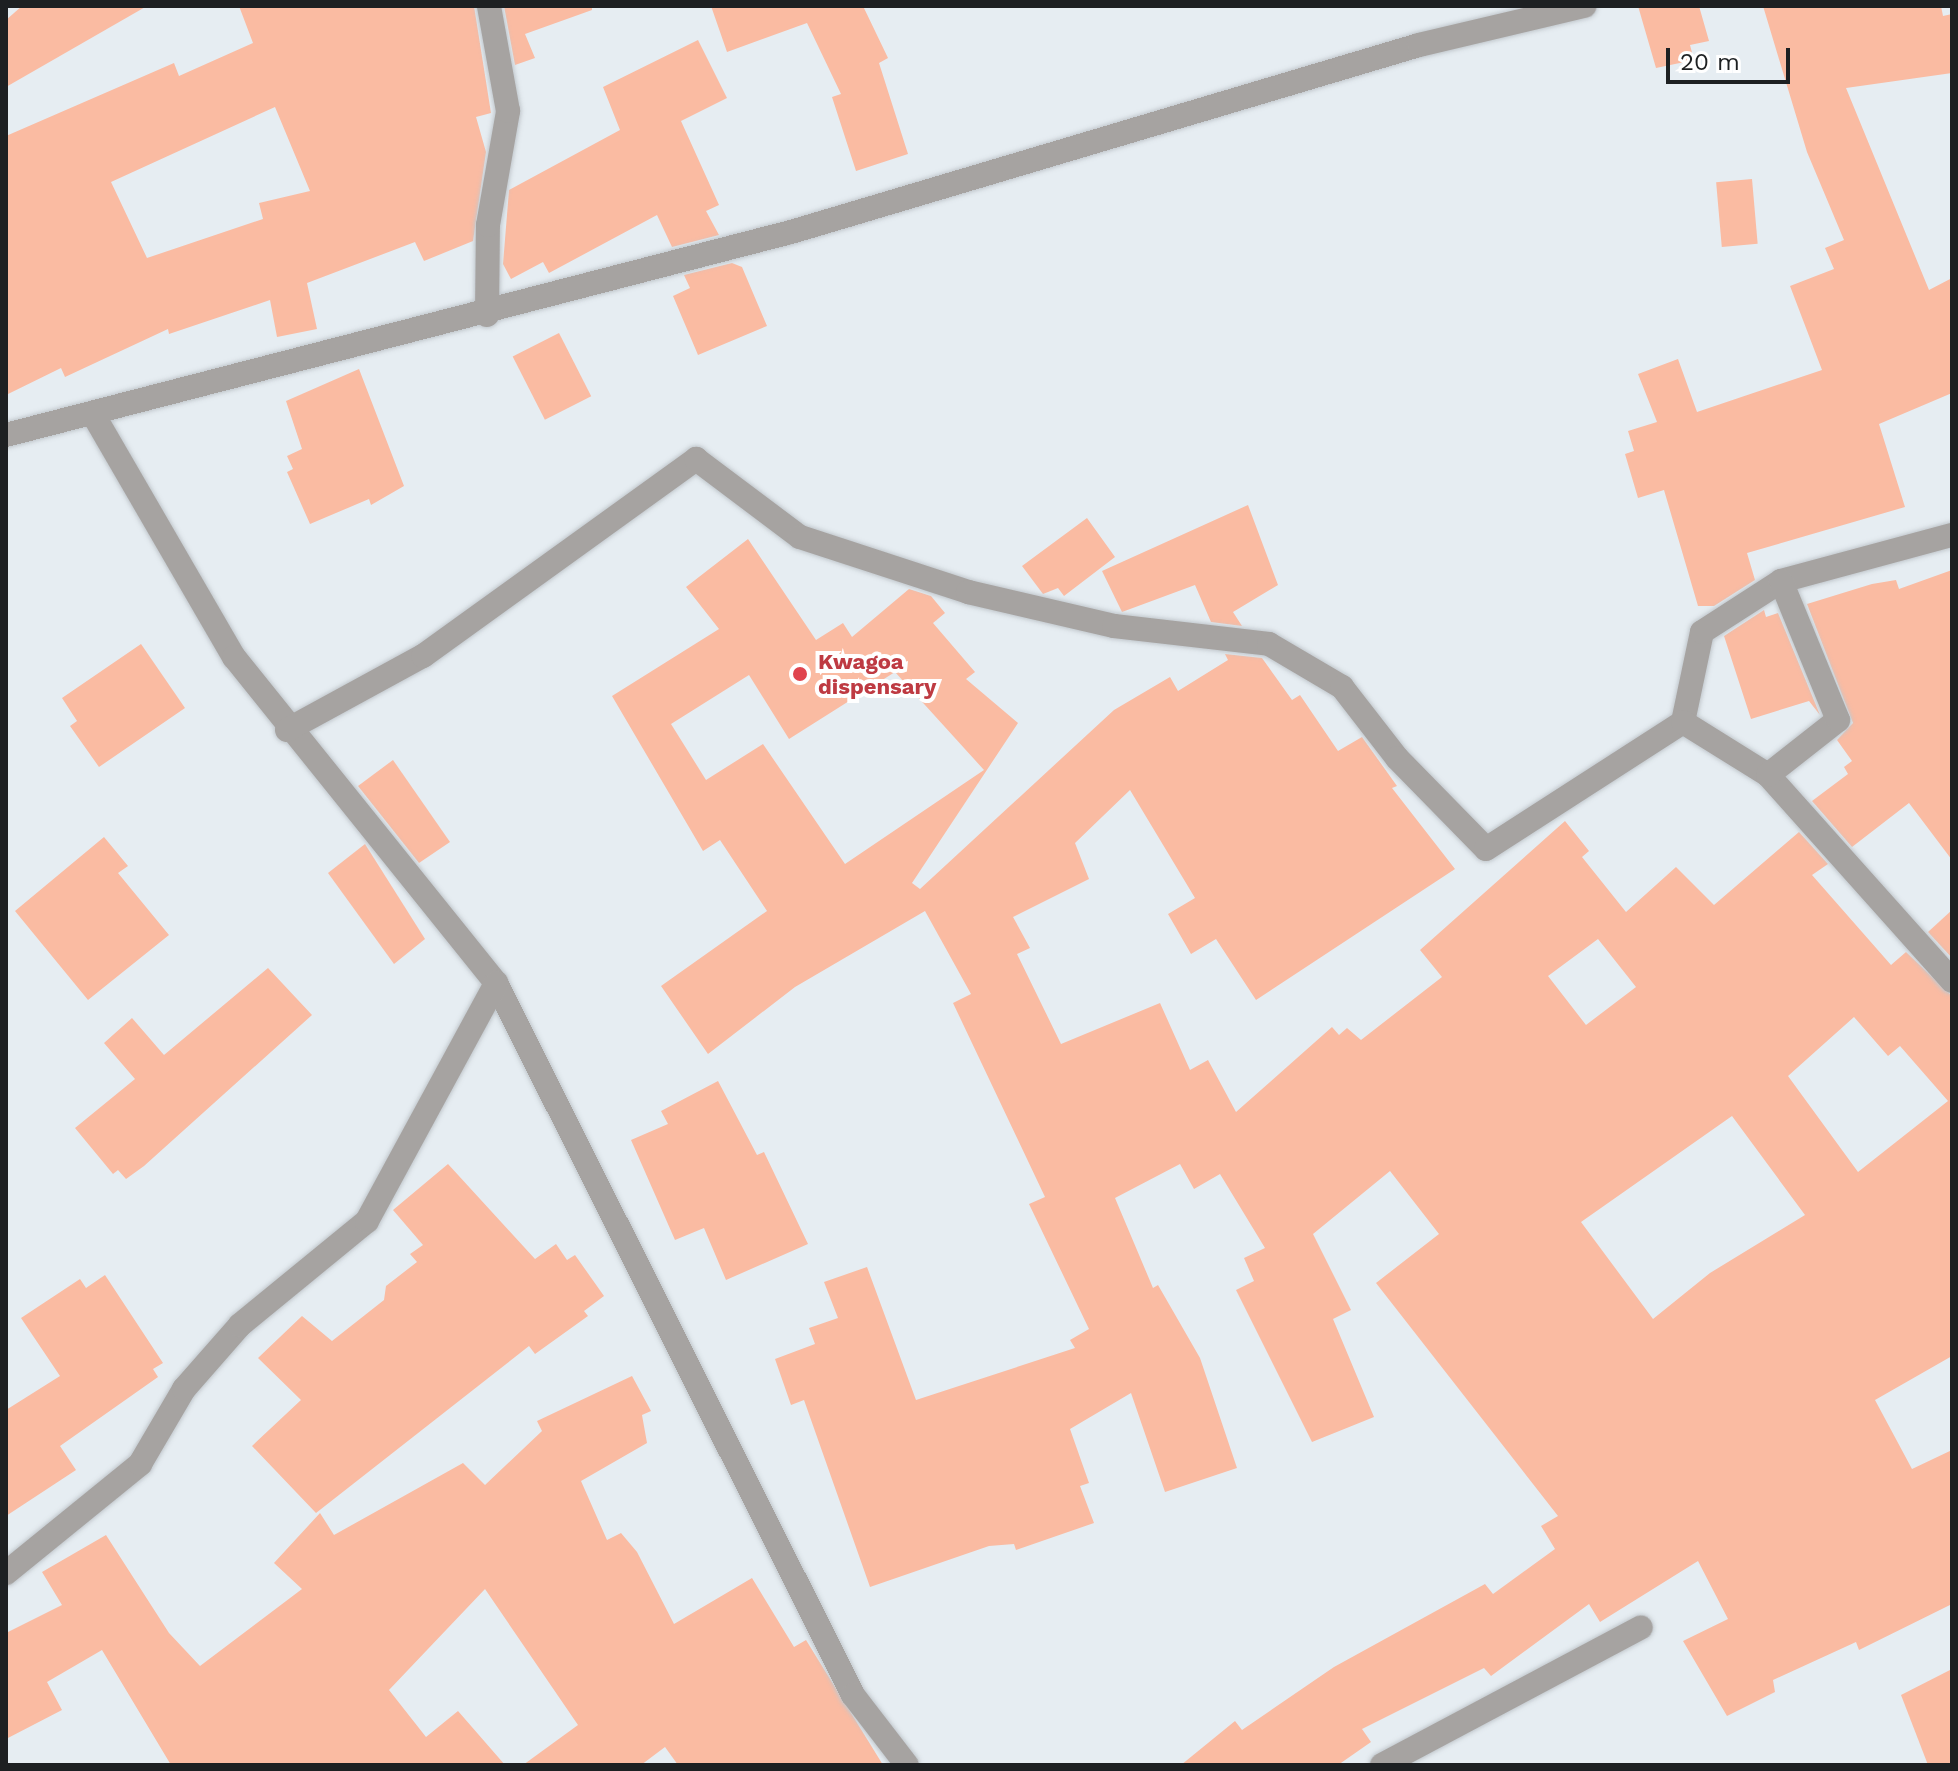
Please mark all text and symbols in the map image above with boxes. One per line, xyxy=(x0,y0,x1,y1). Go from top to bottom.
scale bar xyxy=(1670,32,1794,82)
text: 20 m xyxy=(1680,48,1740,76)
place label: Kwagoa dispensary xyxy=(818,648,936,700)
marker: Kwagoa dispensary xyxy=(789,663,811,685)

